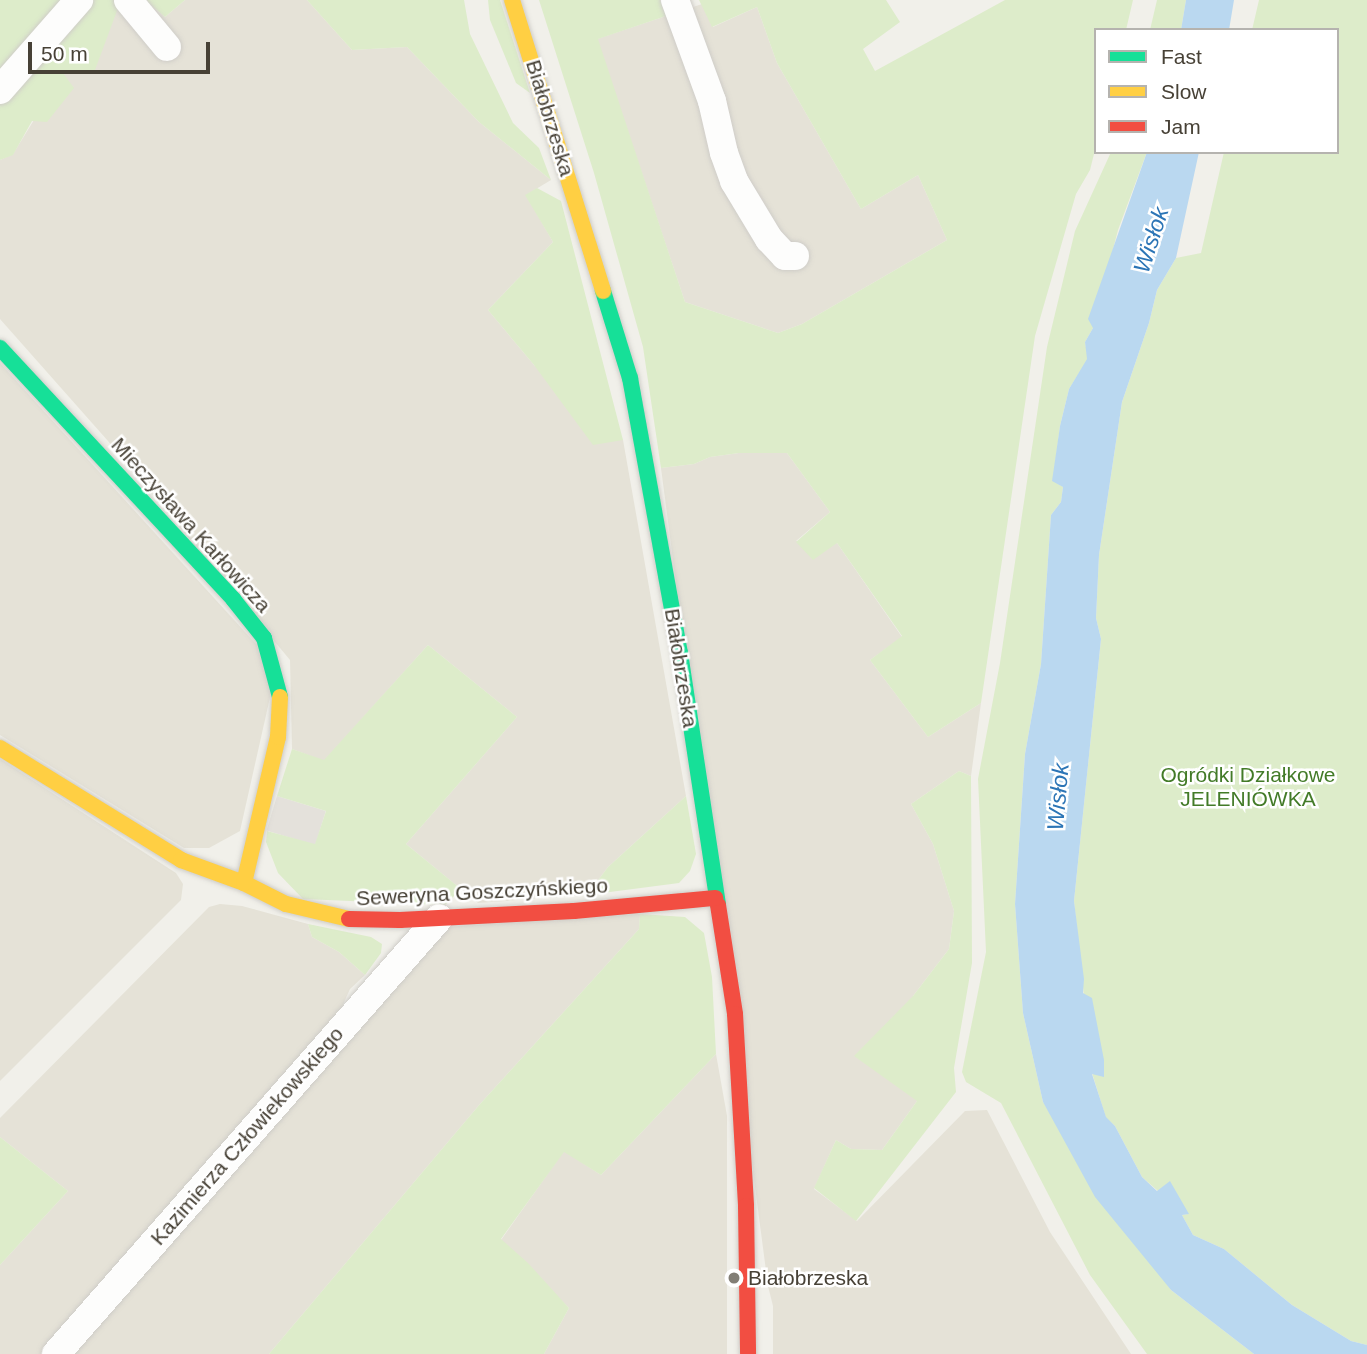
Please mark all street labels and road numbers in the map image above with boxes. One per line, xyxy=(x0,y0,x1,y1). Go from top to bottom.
street label: Białobrzeska xyxy=(520,57,580,179)
street label: Mieczysława Karłowicza xyxy=(106,432,276,618)
street label: Białobrzeska xyxy=(659,607,703,729)
street label: Seweryna Goszczyńskiego xyxy=(355,873,609,911)
street label: Kazimierza Człowiekowskiego xyxy=(145,1022,349,1250)

